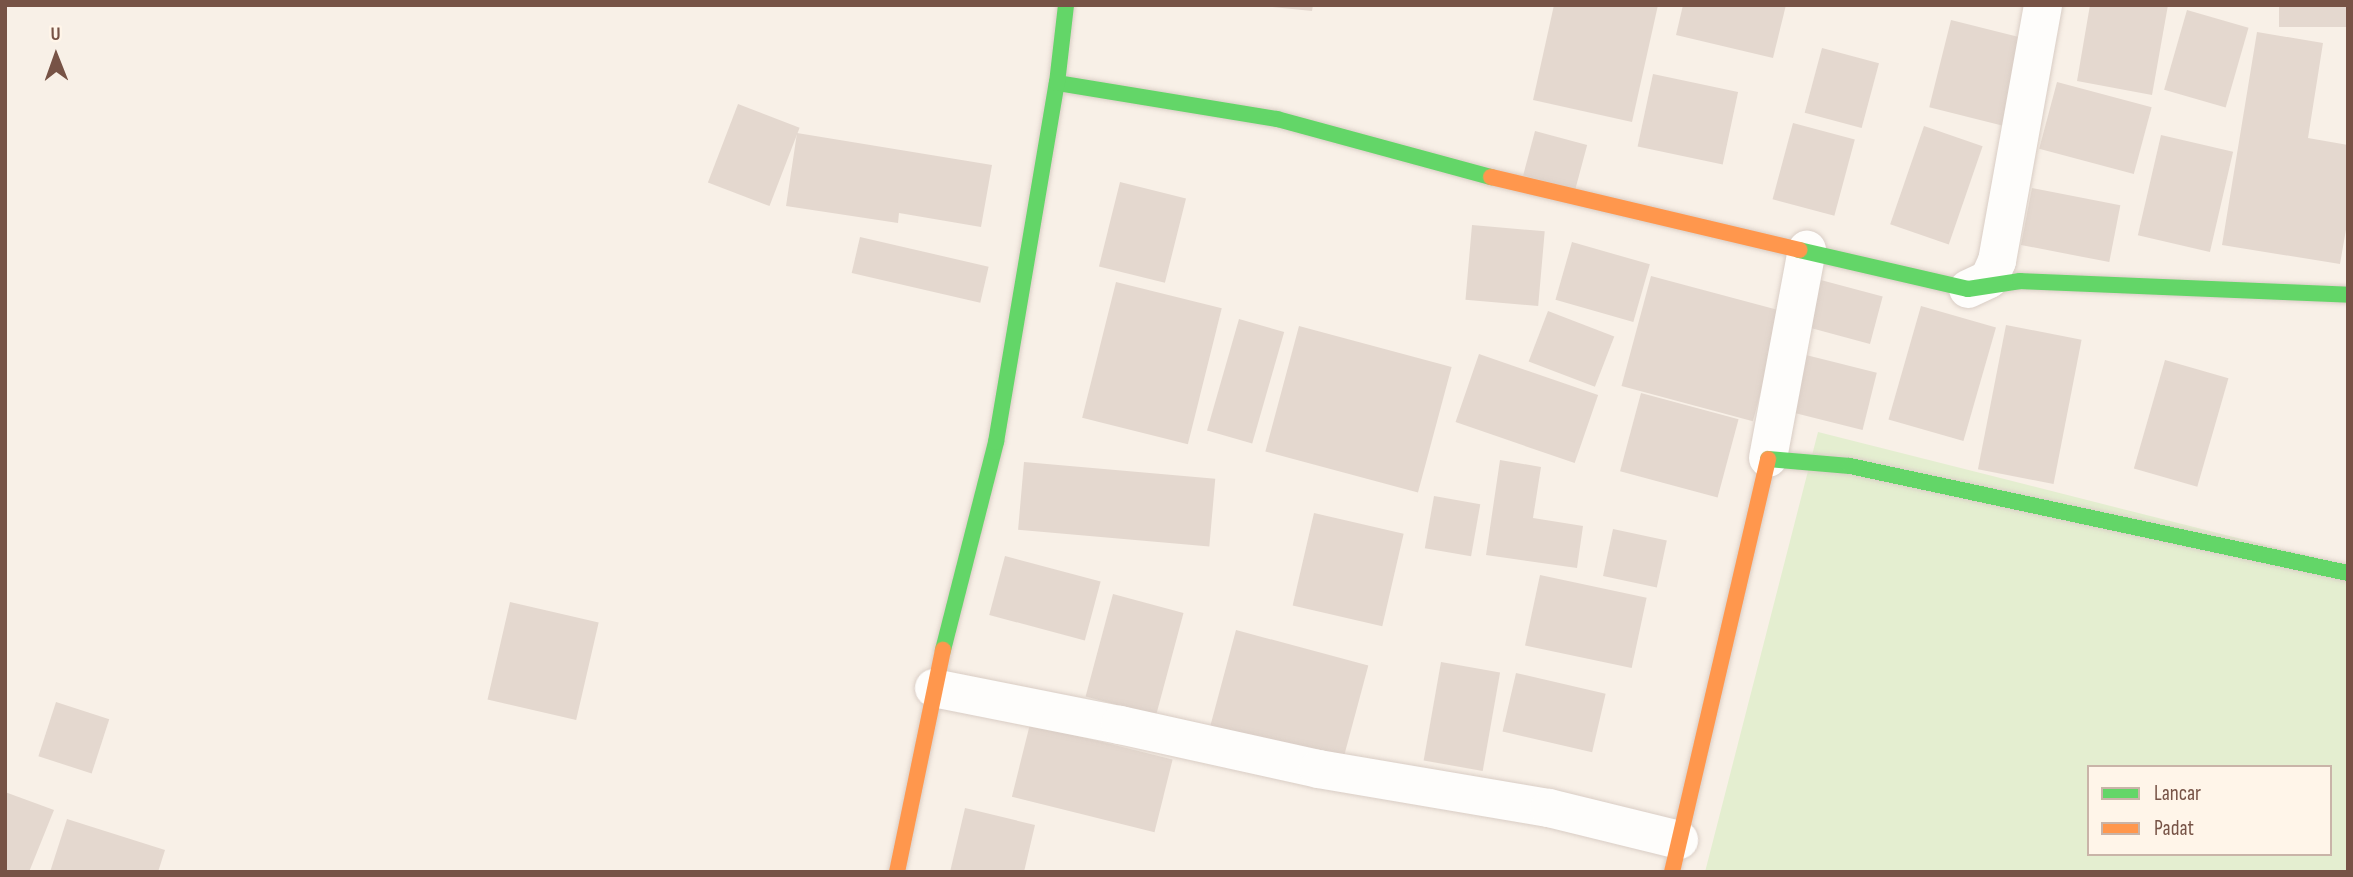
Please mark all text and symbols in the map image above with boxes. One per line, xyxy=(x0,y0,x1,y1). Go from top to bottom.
north arrow xyxy=(21,21,91,91)
text: U xyxy=(50,23,61,46)
legend xyxy=(2087,765,2332,856)
text: Lancar xyxy=(2154,781,2201,806)
text: Padat xyxy=(2154,816,2194,841)

